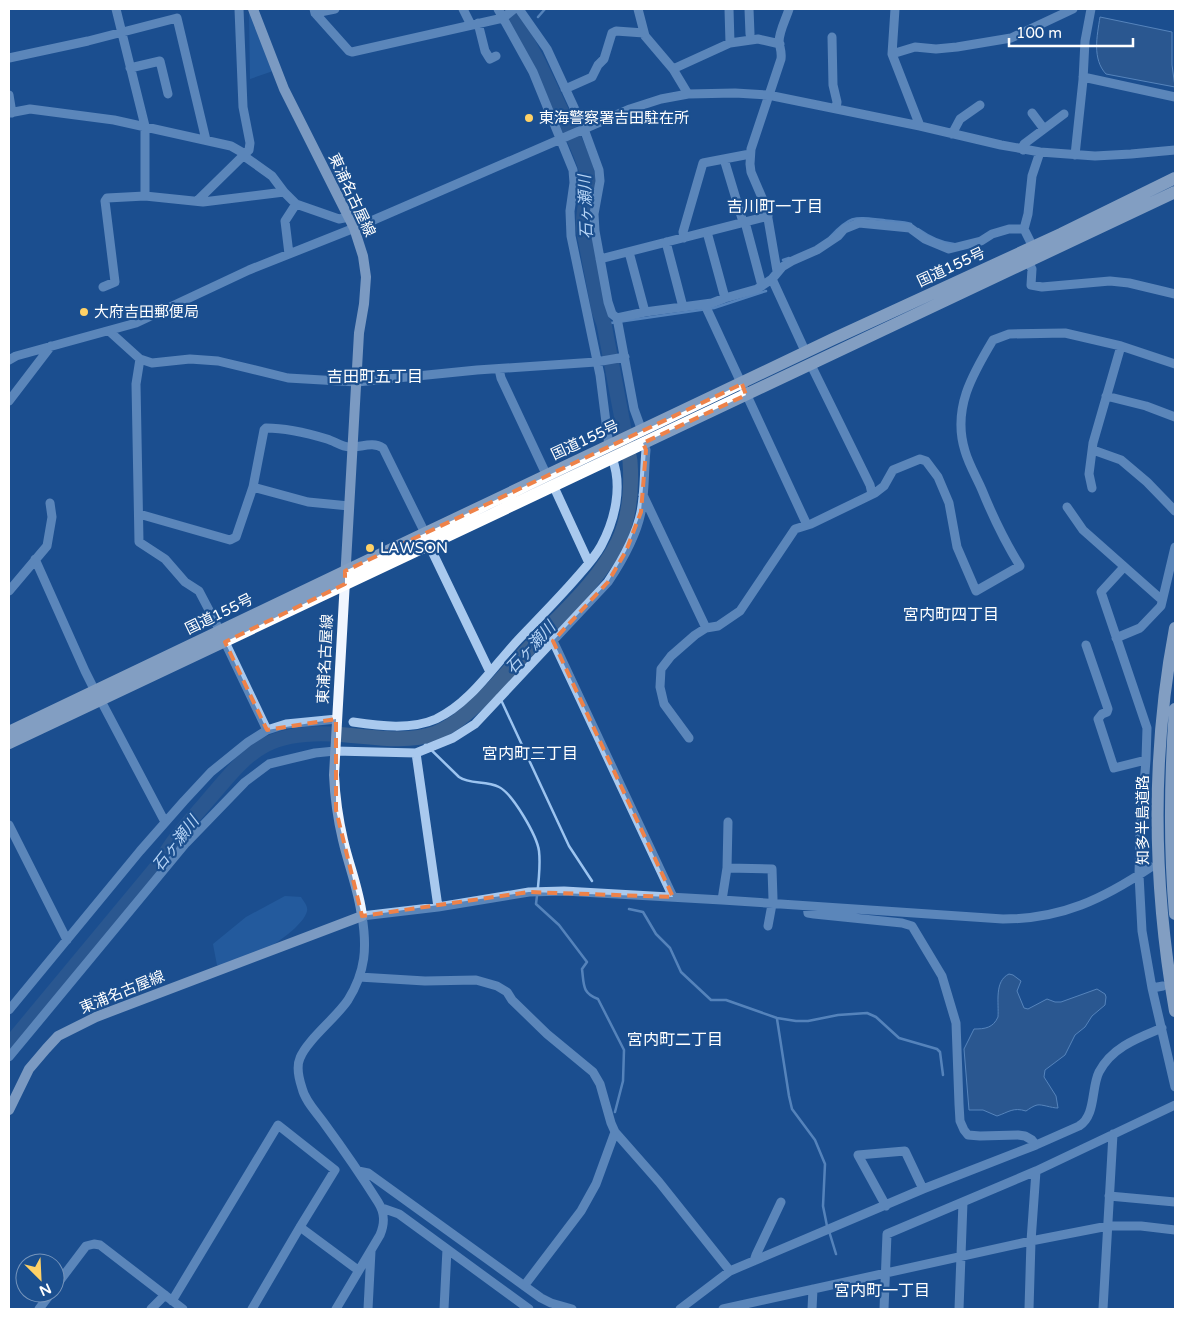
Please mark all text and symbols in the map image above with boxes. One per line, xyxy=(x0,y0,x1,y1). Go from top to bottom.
scale bar xyxy=(1009,15,1133,47)
text: 100 m xyxy=(1016,24,1062,42)
place label: 東海警察署吉田駐在所 xyxy=(539,109,689,127)
marker: 東海警察署吉田駐在所 xyxy=(523,112,535,124)
street label: 東浦名古屋線 xyxy=(325,150,379,240)
water label: 石ヶ瀬川 xyxy=(575,173,597,239)
district label: 吉川町一丁目 xyxy=(727,197,823,217)
street label: 国道155号 xyxy=(914,243,988,291)
place label: 大府吉田郵便局 xyxy=(94,303,199,321)
marker: 大府吉田郵便局 xyxy=(78,306,90,318)
district label: 吉田町五丁目 xyxy=(327,367,423,387)
street label: 国道155号 xyxy=(548,416,622,464)
place label: LAWSON xyxy=(380,539,448,557)
marker: LAWSON xyxy=(364,542,376,554)
street label: 国道155号 xyxy=(182,590,256,638)
district label: 宮内町四丁目 xyxy=(903,605,999,625)
street label: 東浦名古屋線 xyxy=(314,614,336,704)
water label: 石ヶ瀬川 xyxy=(502,616,561,678)
district label: 宮内町三丁目 xyxy=(482,744,578,764)
street label: 知多半島道路 xyxy=(1134,775,1152,865)
water label: 石ヶ瀬川 xyxy=(148,811,205,875)
street label: 東浦名古屋線 xyxy=(77,967,167,1017)
district label: 宮内町二丁目 xyxy=(627,1030,723,1050)
north arrow xyxy=(15,1253,65,1303)
text: N xyxy=(36,1279,54,1299)
district label: 宮内町一丁目 xyxy=(834,1281,930,1301)

